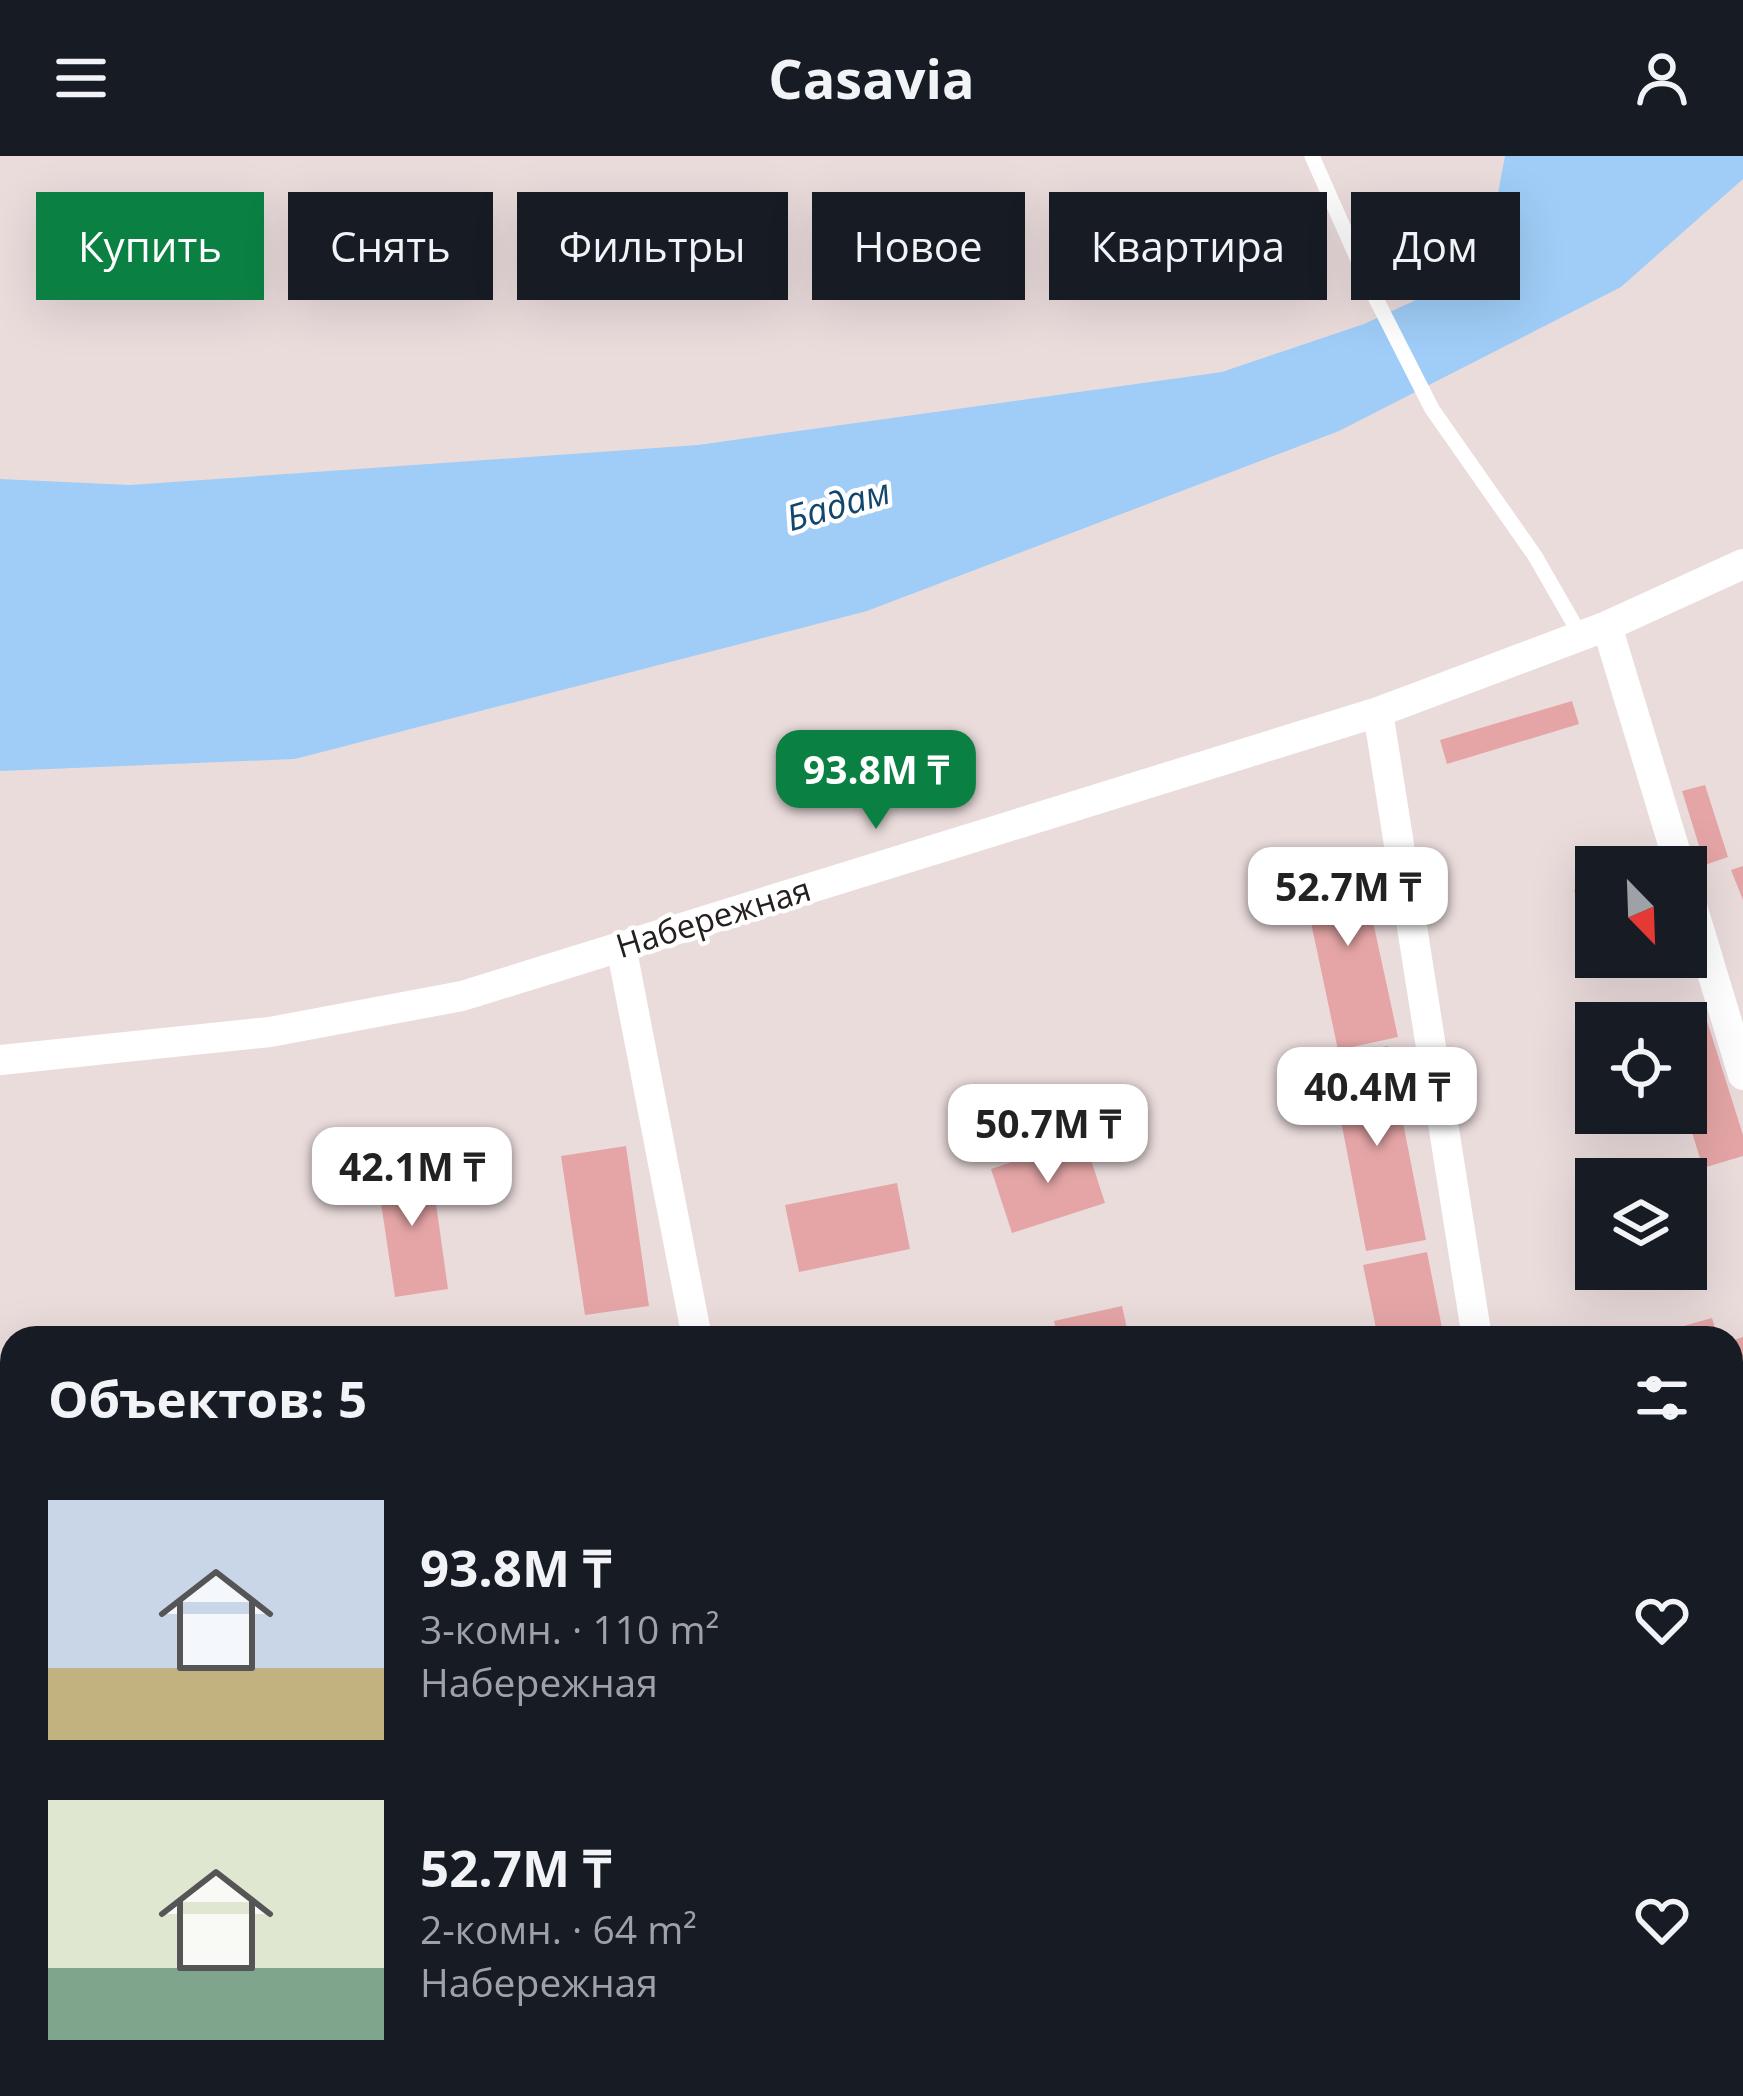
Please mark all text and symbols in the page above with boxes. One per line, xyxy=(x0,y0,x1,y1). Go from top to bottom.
text: Casavia xyxy=(768,41,975,115)
icon: menu xyxy=(48,45,114,111)
icon: person xyxy=(1629,45,1695,111)
chip: Купить xyxy=(36,192,264,300)
chip: Снять xyxy=(288,192,493,300)
chip: Фильтры xyxy=(517,192,788,300)
chip: Новое xyxy=(812,192,1025,300)
chip: Квартира xyxy=(1049,192,1327,300)
chip: Дом xyxy=(1351,192,1520,300)
water label: Бадам xyxy=(780,466,896,542)
pin: 93.8M ₸ xyxy=(765,730,987,832)
text: 93.8M ₸ xyxy=(803,742,949,795)
north arrow xyxy=(1575,846,1707,978)
map controls xyxy=(1575,846,1707,1290)
pin: 52.7M ₸ xyxy=(1237,847,1459,949)
text: 52.7M ₸ xyxy=(1275,859,1421,912)
street label: Набережная xyxy=(610,866,816,968)
button: locate xyxy=(1575,1002,1707,1134)
pin: 40.4M ₸ xyxy=(1266,1047,1488,1149)
text: 40.4M ₸ xyxy=(1304,1059,1450,1112)
pin: 50.7M ₸ xyxy=(937,1084,1159,1186)
text: 50.7M ₸ xyxy=(975,1096,1121,1149)
pin: 42.1M ₸ xyxy=(301,1127,523,1229)
text: 42.1M ₸ xyxy=(339,1139,485,1192)
button: layers xyxy=(1575,1158,1707,1290)
text: Объектов: 5 xyxy=(48,1363,367,1433)
icon: filters xyxy=(1629,1365,1695,1431)
text: 93.8M ₸ xyxy=(420,1532,611,1602)
icon: home xyxy=(144,1548,288,1692)
icon: heart xyxy=(1629,1587,1695,1653)
text: 3-комн. · 110 m² xyxy=(420,1602,719,1655)
text: Набережная xyxy=(420,1655,658,1708)
text: 52.7M ₸ xyxy=(420,1832,611,1902)
icon: home xyxy=(144,1848,288,1992)
icon: heart xyxy=(1629,1887,1695,1953)
text: 2-комн. · 64 m² xyxy=(420,1902,697,1955)
text: Набережная xyxy=(420,1955,658,2008)

